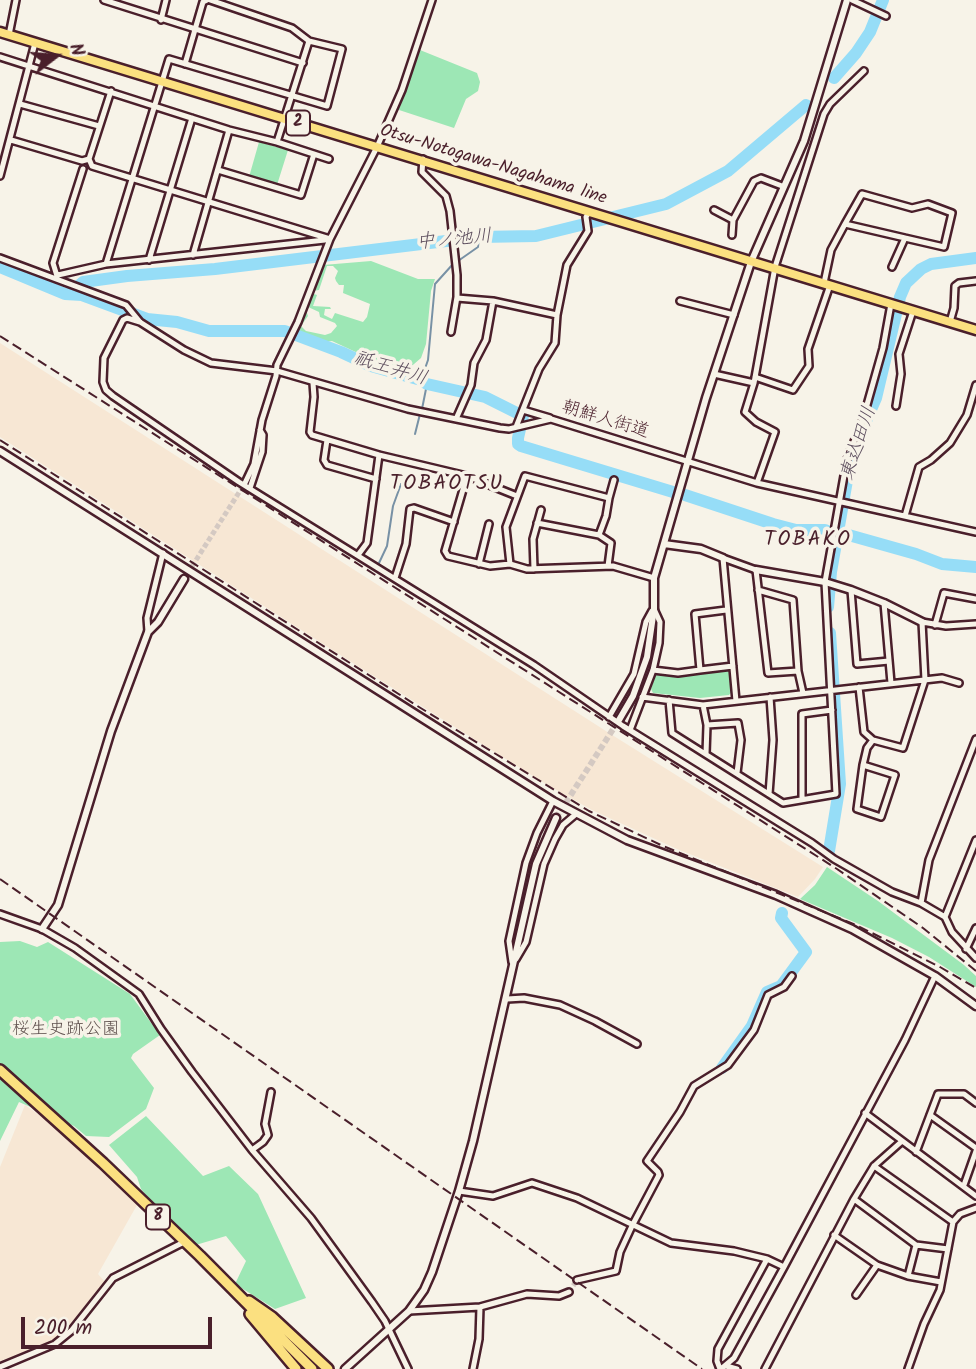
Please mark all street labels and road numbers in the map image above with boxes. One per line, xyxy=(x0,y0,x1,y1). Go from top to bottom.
road number: 2 xyxy=(286,111,310,136)
street label: Otsu-Notogawa-Nagahama line xyxy=(377,121,609,211)
street label: 朝鮮人街道 xyxy=(559,398,651,444)
road number: 8 xyxy=(146,1204,170,1230)

